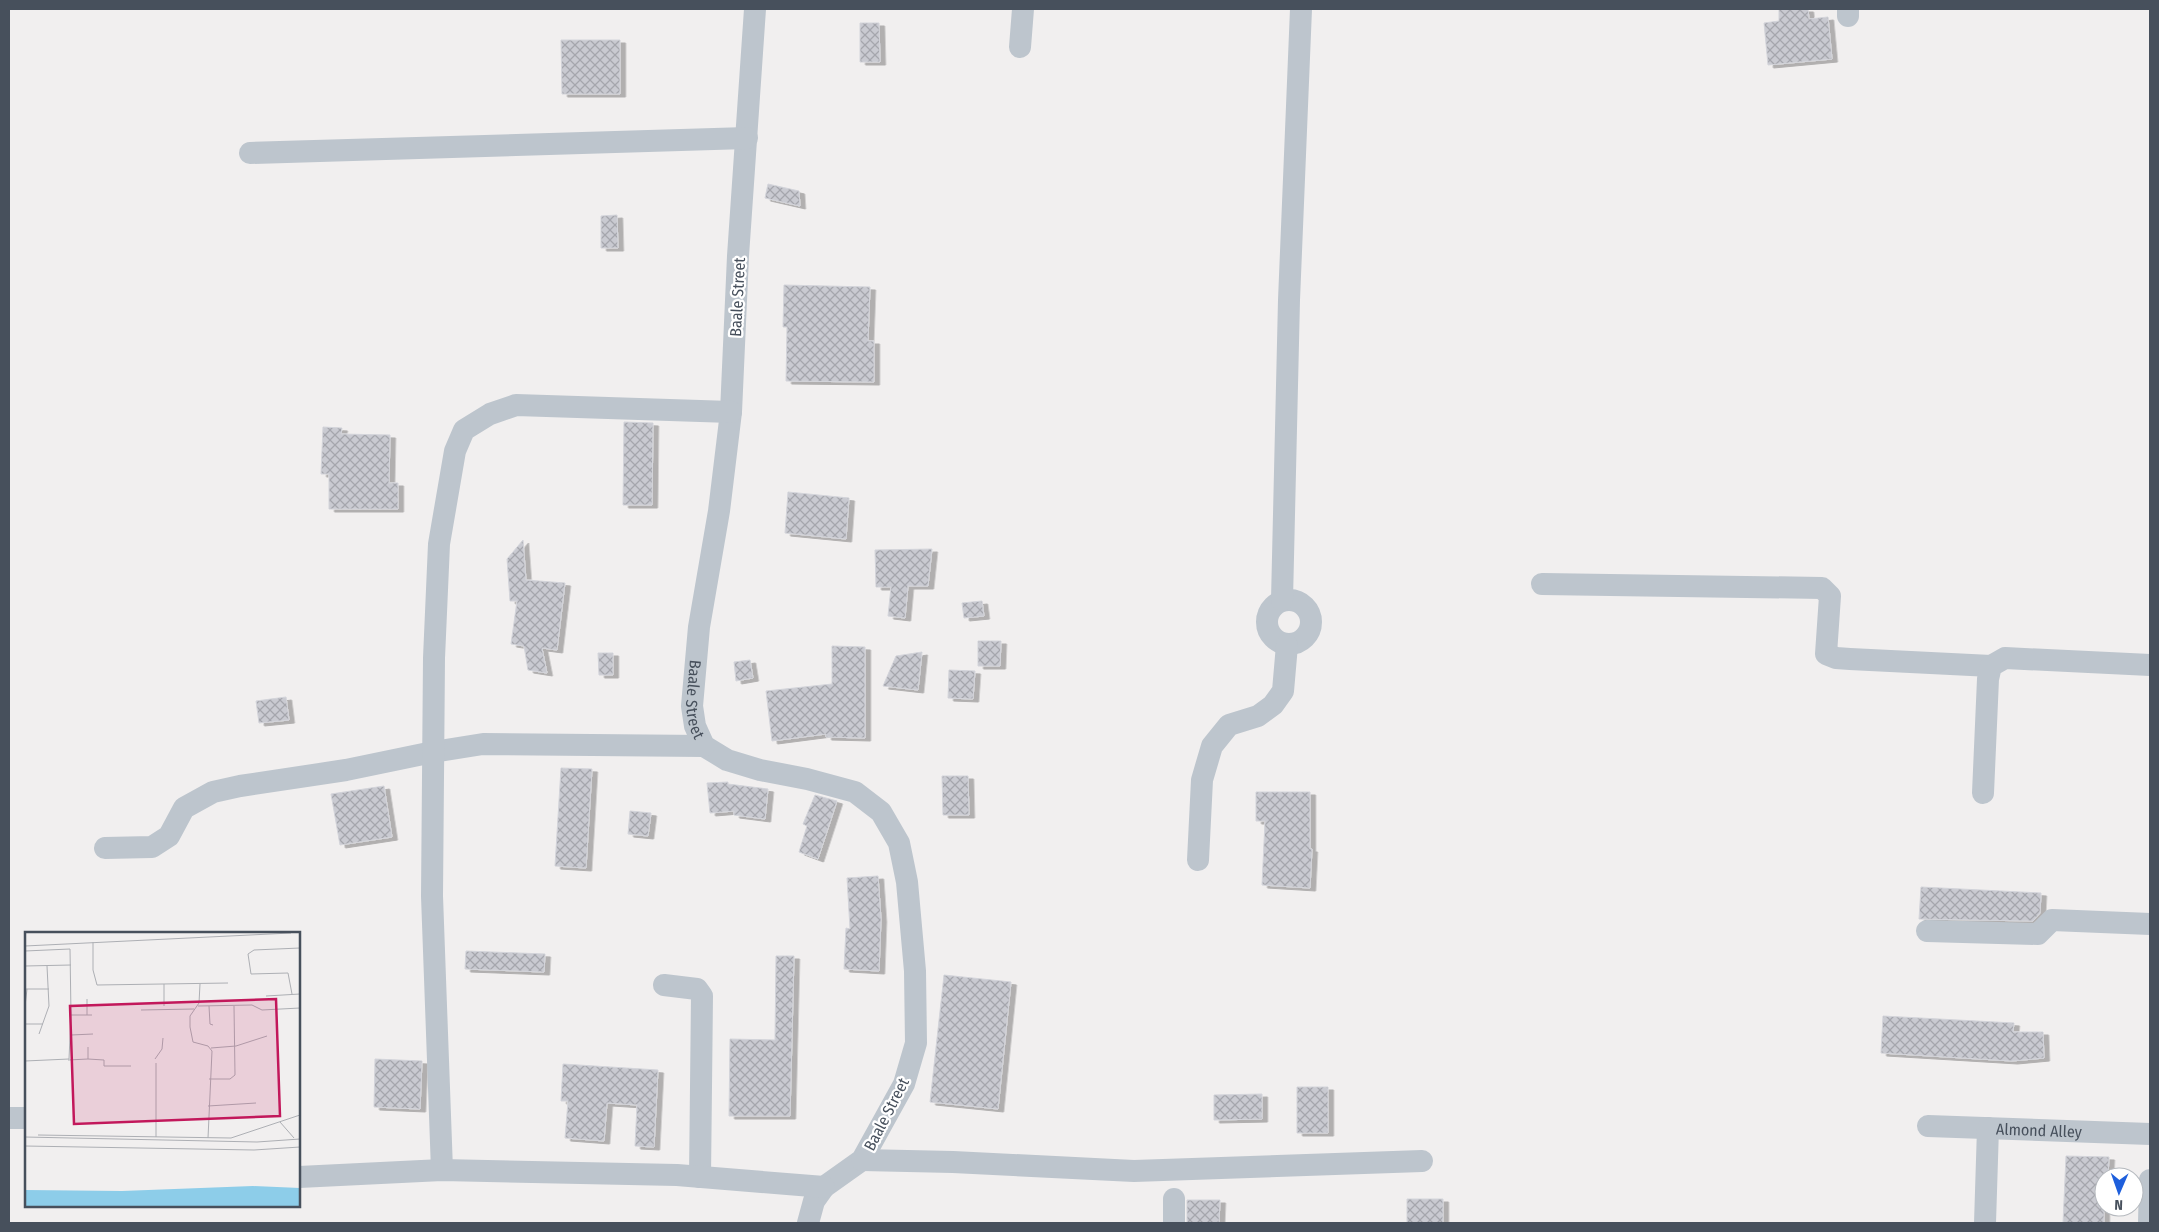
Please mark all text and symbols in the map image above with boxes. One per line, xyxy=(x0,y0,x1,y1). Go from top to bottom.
street label: Baale Street xyxy=(726,256,749,337)
street label: Baale Street xyxy=(682,659,709,743)
inset map xyxy=(25,932,300,1207)
street label: Baale Street xyxy=(860,1074,913,1154)
street label: Almond Alley xyxy=(1996,1119,2083,1142)
north arrow xyxy=(2094,1167,2144,1217)
text: N xyxy=(2114,1196,2123,1213)

